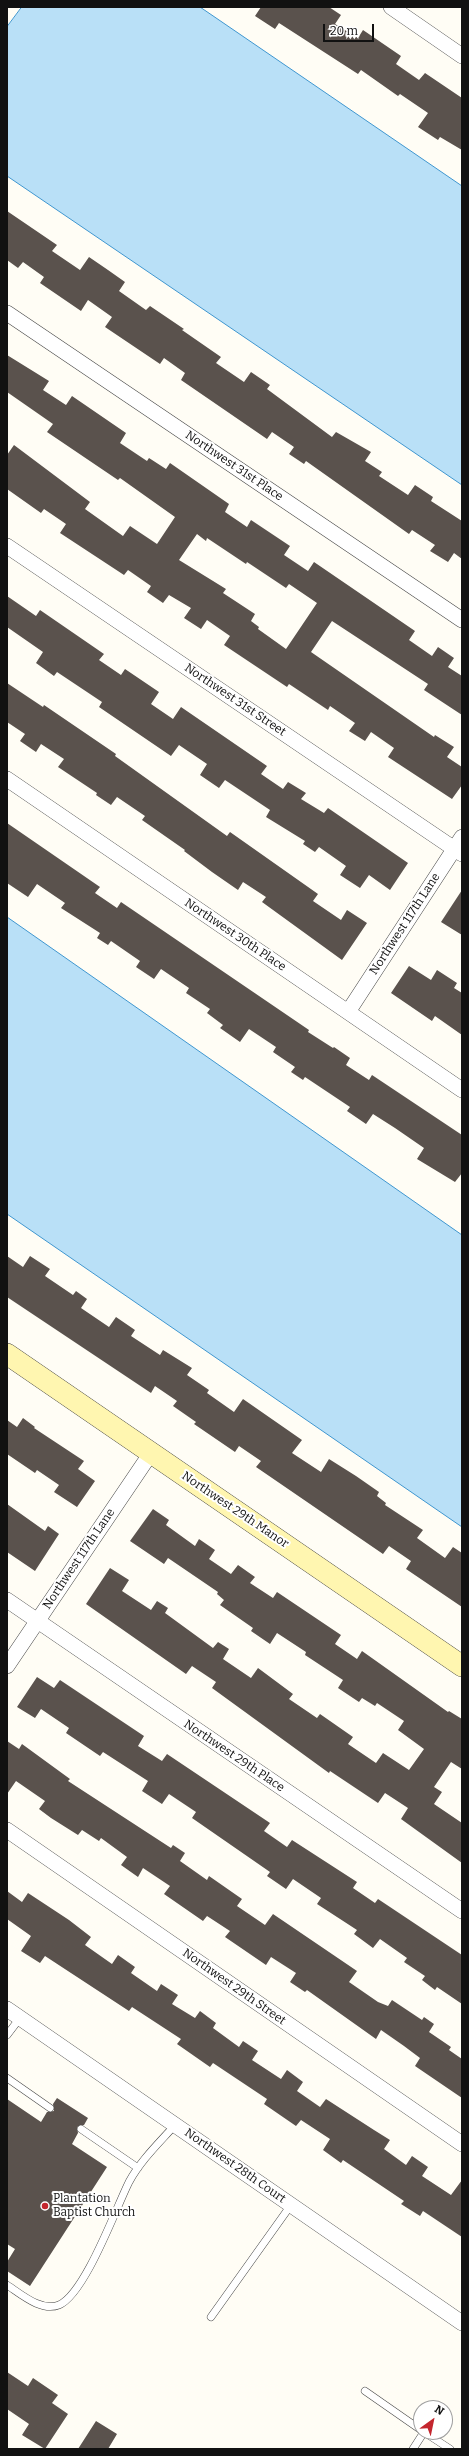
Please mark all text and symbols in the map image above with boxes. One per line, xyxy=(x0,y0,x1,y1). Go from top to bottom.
scale bar xyxy=(325,16,376,42)
text: 20 m xyxy=(330,24,358,38)
street label: Northwest 31st Place xyxy=(182,428,286,504)
street label: Northwest 31st Street xyxy=(181,661,289,739)
street label: Northwest 117th Lane xyxy=(367,870,443,978)
street label: Northwest 30th Place xyxy=(182,896,288,974)
street label: Northwest 29th Manor xyxy=(179,1469,291,1551)
street label: Northwest 117th Lane xyxy=(40,1506,118,1612)
street label: Northwest 29th Place xyxy=(181,1717,287,1795)
street label: Northwest 29th Street xyxy=(180,1946,288,2028)
street label: Northwest 28th Court xyxy=(182,2126,288,2206)
place label: Plantation Baptist Church xyxy=(53,2192,135,2220)
marker: Plantation Baptist Church xyxy=(40,2201,50,2211)
north arrow xyxy=(413,2400,453,2440)
text: N xyxy=(432,2403,446,2418)

